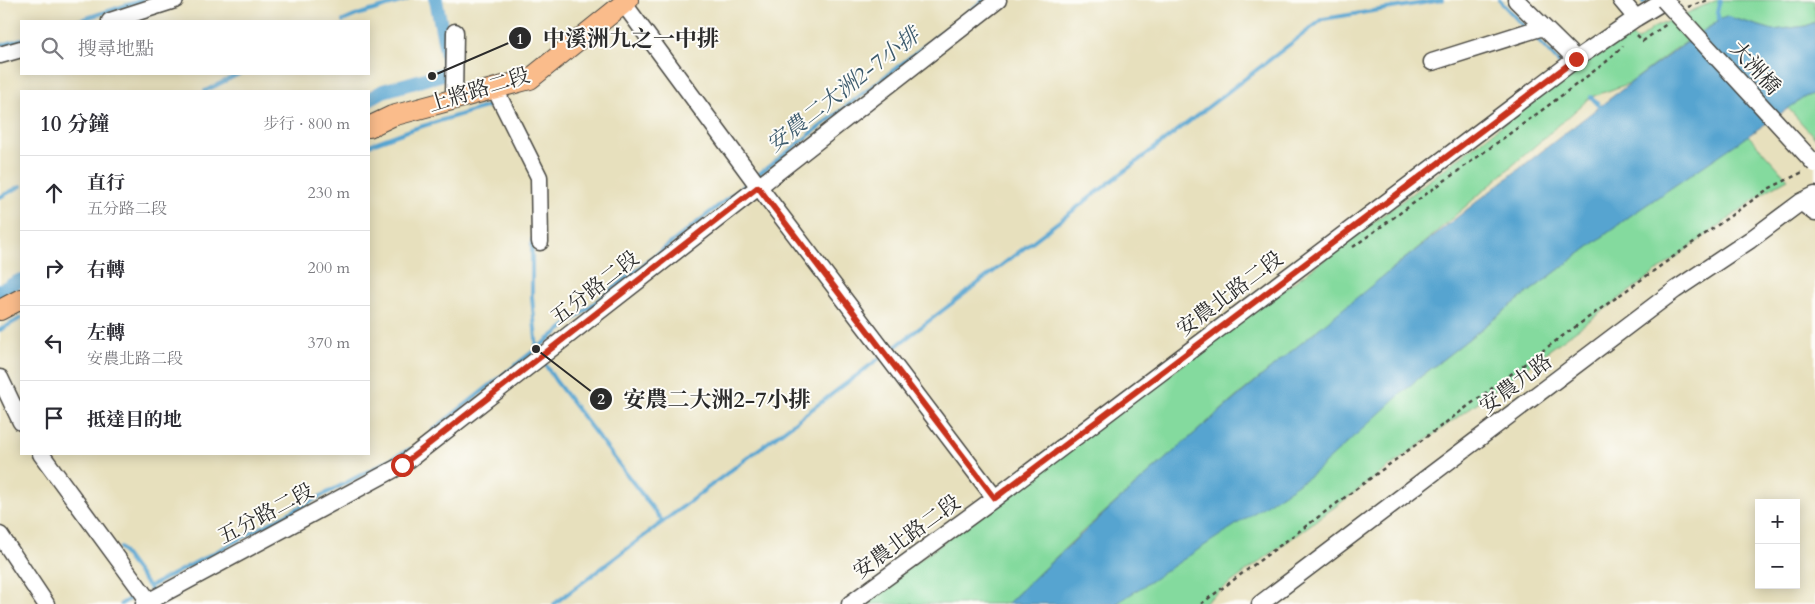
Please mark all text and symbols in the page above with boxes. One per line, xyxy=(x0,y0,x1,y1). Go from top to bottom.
water label: 安農二大洲2-7小排 xyxy=(760,19,928,159)
search box xyxy=(20,20,370,75)
callout: 中溪洲九之一中排 xyxy=(508,20,729,57)
text: 中溪洲九之一中排 xyxy=(543,24,719,54)
text: 1 xyxy=(516,29,524,49)
icon: search xyxy=(38,34,66,62)
street label: 大洲橋 xyxy=(1723,35,1787,101)
text: 搜尋地點 xyxy=(78,36,154,62)
route end xyxy=(1565,48,1588,71)
street label: 上將路二段 xyxy=(425,61,533,119)
text: 10 分鐘 xyxy=(40,110,109,139)
text: 步行 · 800 m xyxy=(263,113,350,135)
text: 直行 xyxy=(87,170,125,196)
icon: ahead xyxy=(40,179,68,207)
text: 230 m xyxy=(308,182,350,204)
text: 五分路二段 xyxy=(87,198,167,220)
street label: 五分路二段 xyxy=(545,244,645,332)
street label: 安農北路二段 xyxy=(1171,245,1289,343)
icon: right xyxy=(40,254,68,282)
text: 右轉 xyxy=(87,257,125,283)
text: 200 m xyxy=(308,257,350,279)
text: 左轉 xyxy=(87,320,125,346)
icon: left xyxy=(40,329,68,357)
text: 370 m xyxy=(308,332,350,354)
street label: 安農九路 xyxy=(1474,347,1558,421)
text: 安農北路二段 xyxy=(87,348,183,370)
callout: 安農二大洲2-7小排 xyxy=(589,381,821,418)
text: 安農二大洲2-7小排 xyxy=(624,385,811,415)
text: 2 xyxy=(597,389,605,409)
icon: arrive xyxy=(40,404,68,432)
text: 抵達目的地 xyxy=(87,407,182,433)
route start xyxy=(391,454,414,477)
street label: 五分路二段 xyxy=(213,477,319,551)
street label: 安農北路二段 xyxy=(848,488,966,586)
map controls xyxy=(1755,499,1800,589)
button: + xyxy=(1755,499,1800,544)
button: − xyxy=(1755,544,1800,589)

